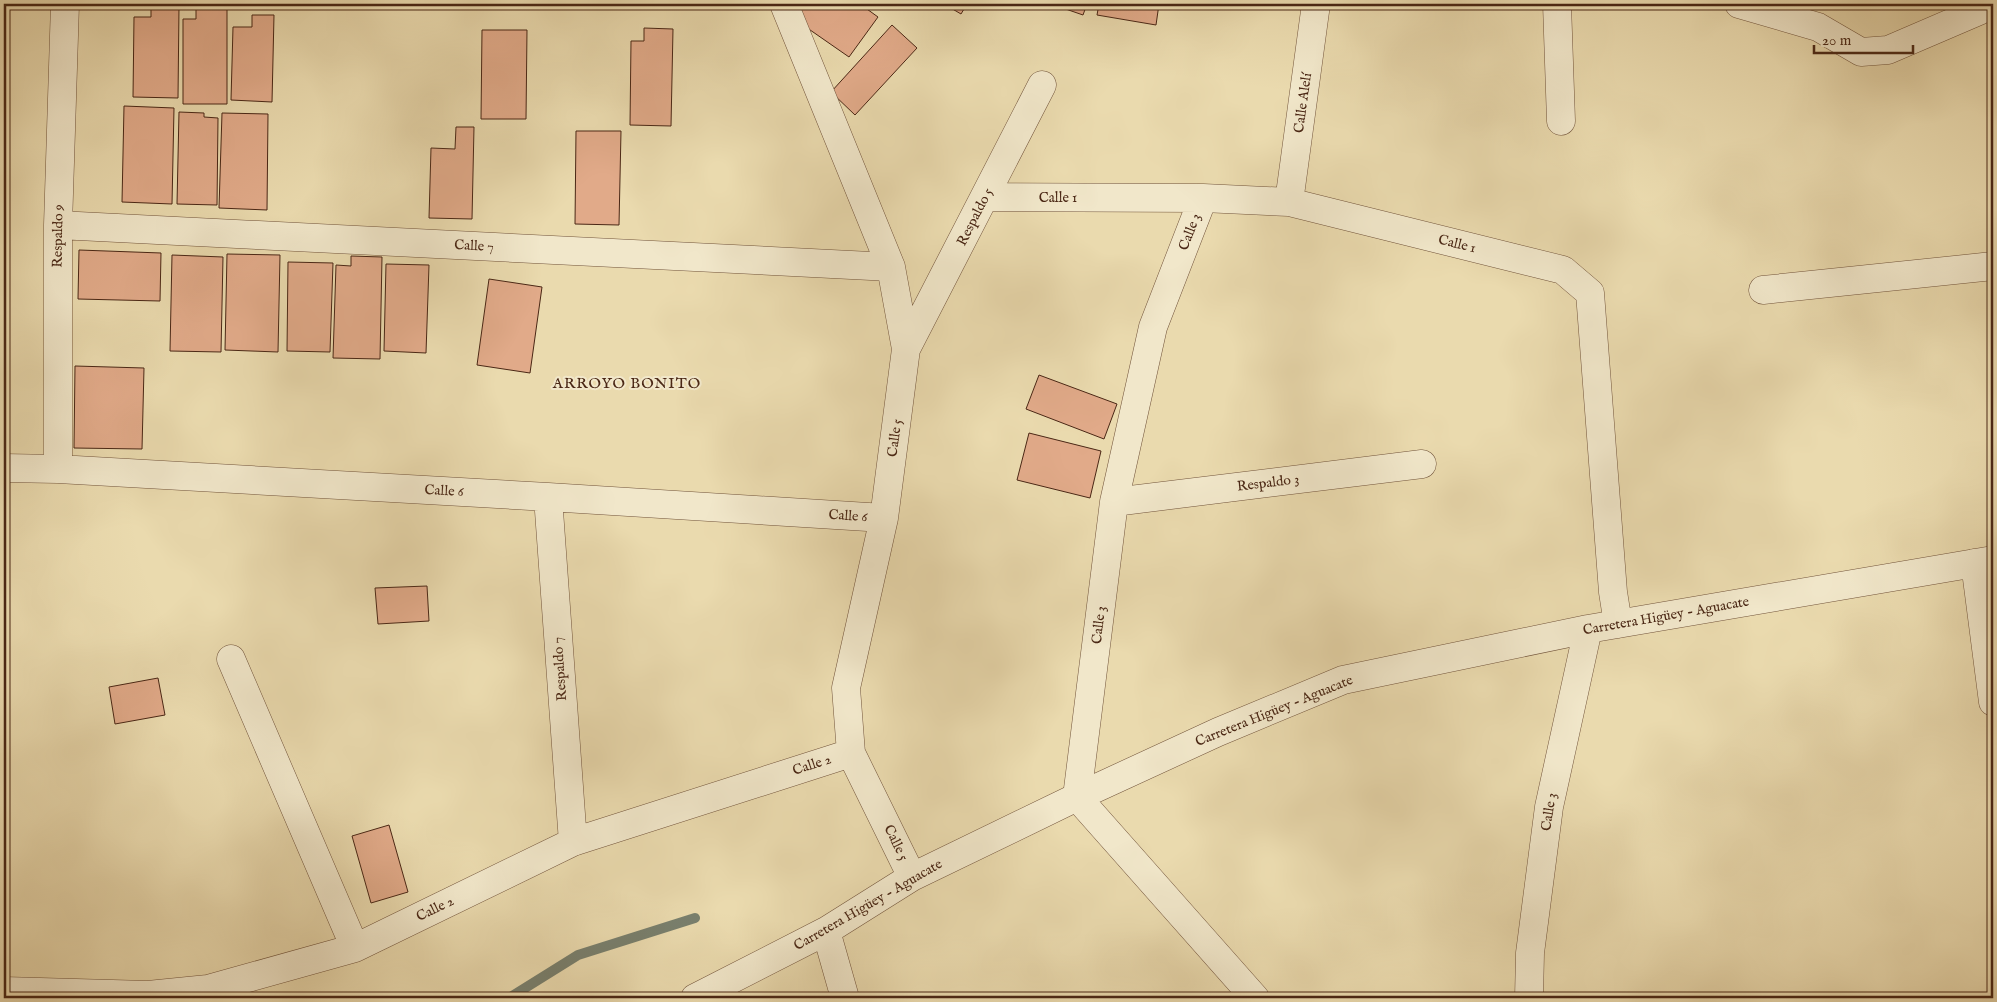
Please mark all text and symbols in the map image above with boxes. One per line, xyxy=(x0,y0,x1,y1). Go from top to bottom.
scale bar xyxy=(1814,22,1913,54)
text: 20 m xyxy=(1822,31,1852,50)
street label: Calle Alelí xyxy=(1290,71,1316,134)
street label: Respaldo 5 xyxy=(953,185,997,249)
street label: Calle 1 xyxy=(1039,189,1077,207)
street label: Respaldo 9 xyxy=(48,204,68,268)
street label: Calle 3 xyxy=(1175,211,1205,253)
street label: Calle 1 xyxy=(1436,231,1478,257)
street label: Calle 7 xyxy=(454,236,494,256)
district label: ARROYO BONITO xyxy=(552,374,701,393)
street label: Calle 5 xyxy=(883,418,907,458)
street label: Respaldo 3 xyxy=(1236,470,1300,496)
street label: Calle 6 xyxy=(424,481,465,501)
street label: Calle 6 xyxy=(828,506,869,526)
street label: Carretera Higüey - Aguacate xyxy=(1581,592,1751,639)
street label: Calle 3 xyxy=(1088,605,1110,645)
street label: Respaldo 7 xyxy=(549,636,571,702)
street label: Carretera Higüey - Aguacate xyxy=(1193,671,1356,751)
street label: Calle 2 xyxy=(790,750,834,780)
street label: Calle 3 xyxy=(1537,792,1561,832)
street label: Calle 5 xyxy=(880,822,912,864)
street label: Carretera Higüey - Aguacate xyxy=(791,855,946,955)
street label: Calle 2 xyxy=(413,892,457,926)

